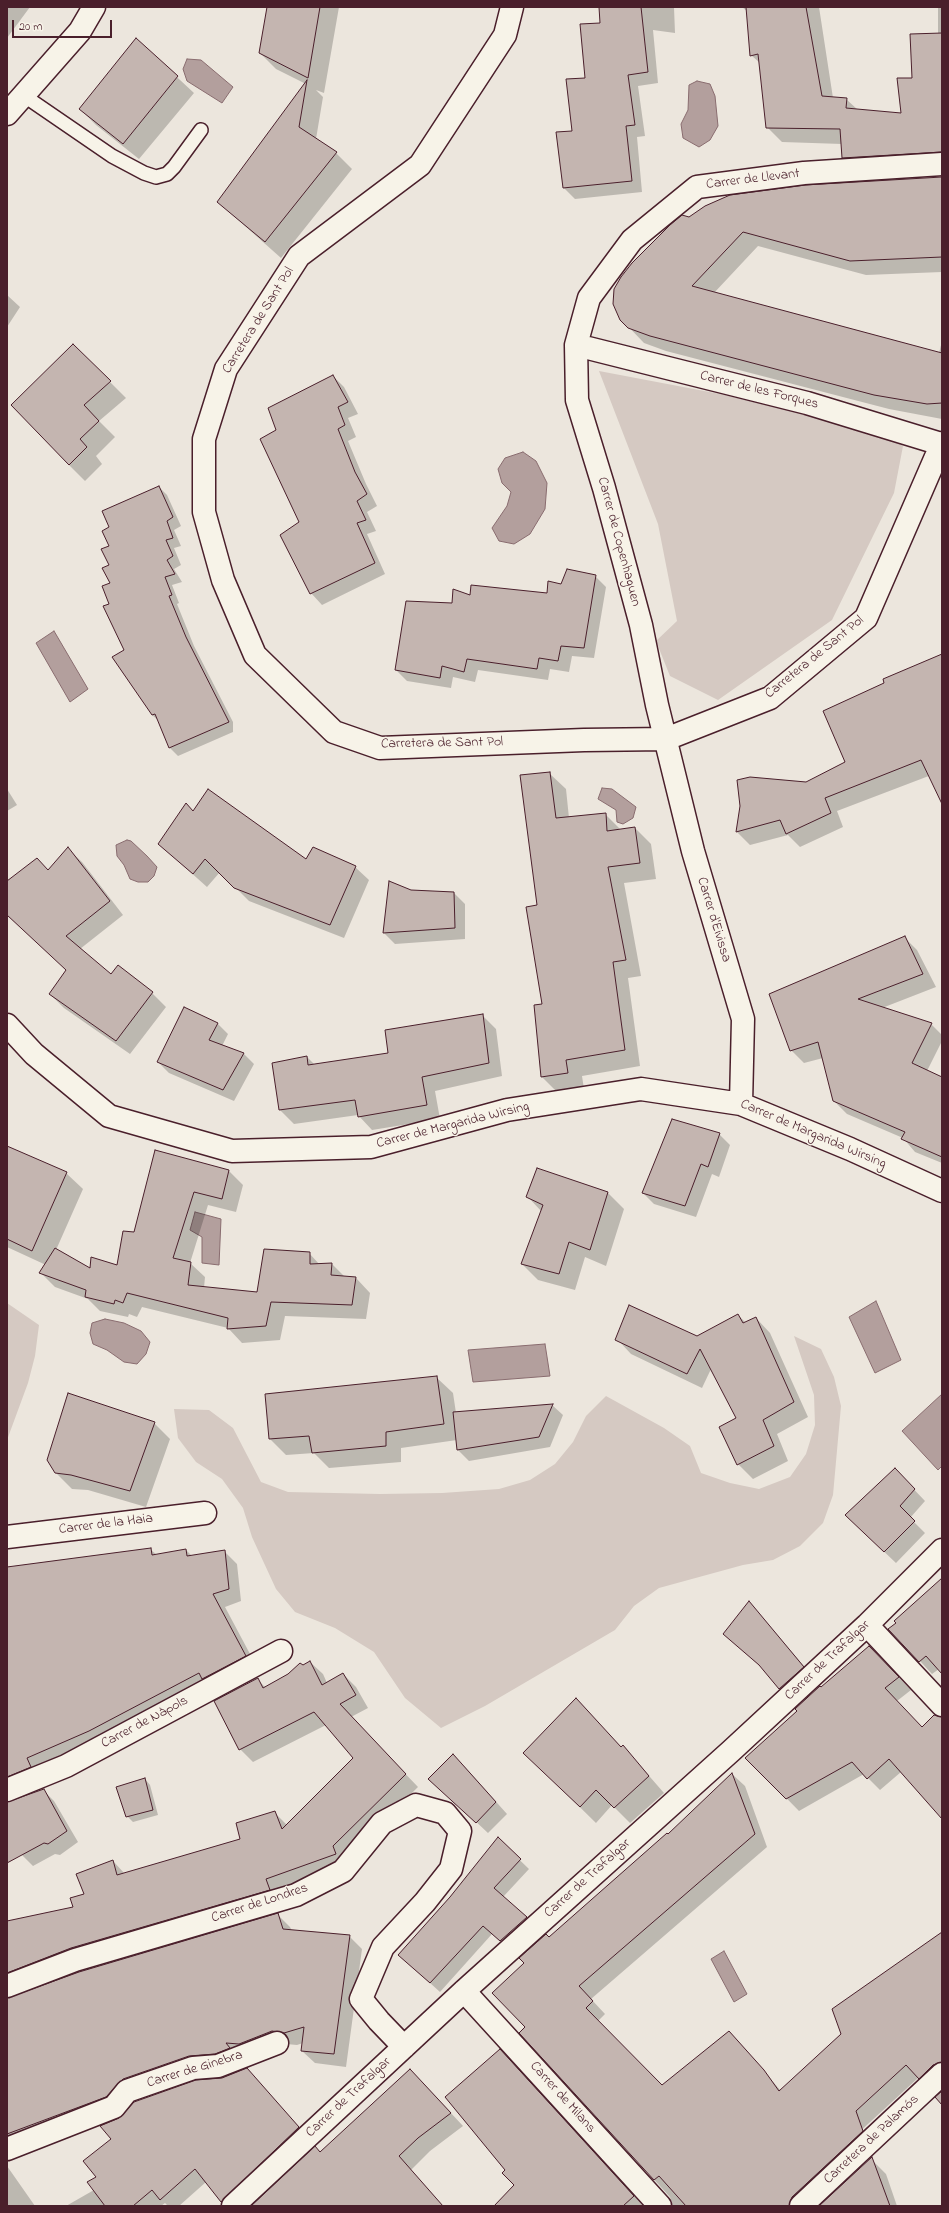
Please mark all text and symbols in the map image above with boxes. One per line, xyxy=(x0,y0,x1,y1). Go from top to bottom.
scale bar xyxy=(14,12,114,38)
text: 20 m xyxy=(19,18,42,36)
street label: Carrer de Llevant xyxy=(705,166,801,194)
street label: Carretera de Sant Pol xyxy=(219,265,299,377)
street label: Carrer de les Forques xyxy=(698,368,820,414)
street label: Carrer de Copenhaguen xyxy=(593,476,643,608)
street label: Carretera de Sant Pol xyxy=(762,613,868,703)
street label: Carretera de Sant Pol xyxy=(381,735,503,753)
street label: Carrer d'Eivissa xyxy=(692,875,734,965)
street label: Carrer de Margarida Wirsing xyxy=(737,1097,889,1173)
street label: Carrer de Margarida Wirsing xyxy=(375,1099,531,1153)
street label: Carrer de la Haia xyxy=(58,1511,154,1539)
street label: Carrer de Trafalgar xyxy=(782,1617,874,1705)
street label: Carrer de Nàpols xyxy=(99,1693,191,1753)
street label: Carrer de Trafalgar xyxy=(541,1836,635,1922)
street label: Carrer de Londres xyxy=(210,1880,310,1928)
street label: Carrer de Ginebra xyxy=(145,2047,245,2093)
street label: Carrer de Trafalgar xyxy=(303,2054,395,2142)
street label: Carrer de Milans xyxy=(525,2059,599,2137)
street label: Carretera de Palamós xyxy=(821,2091,923,2189)

